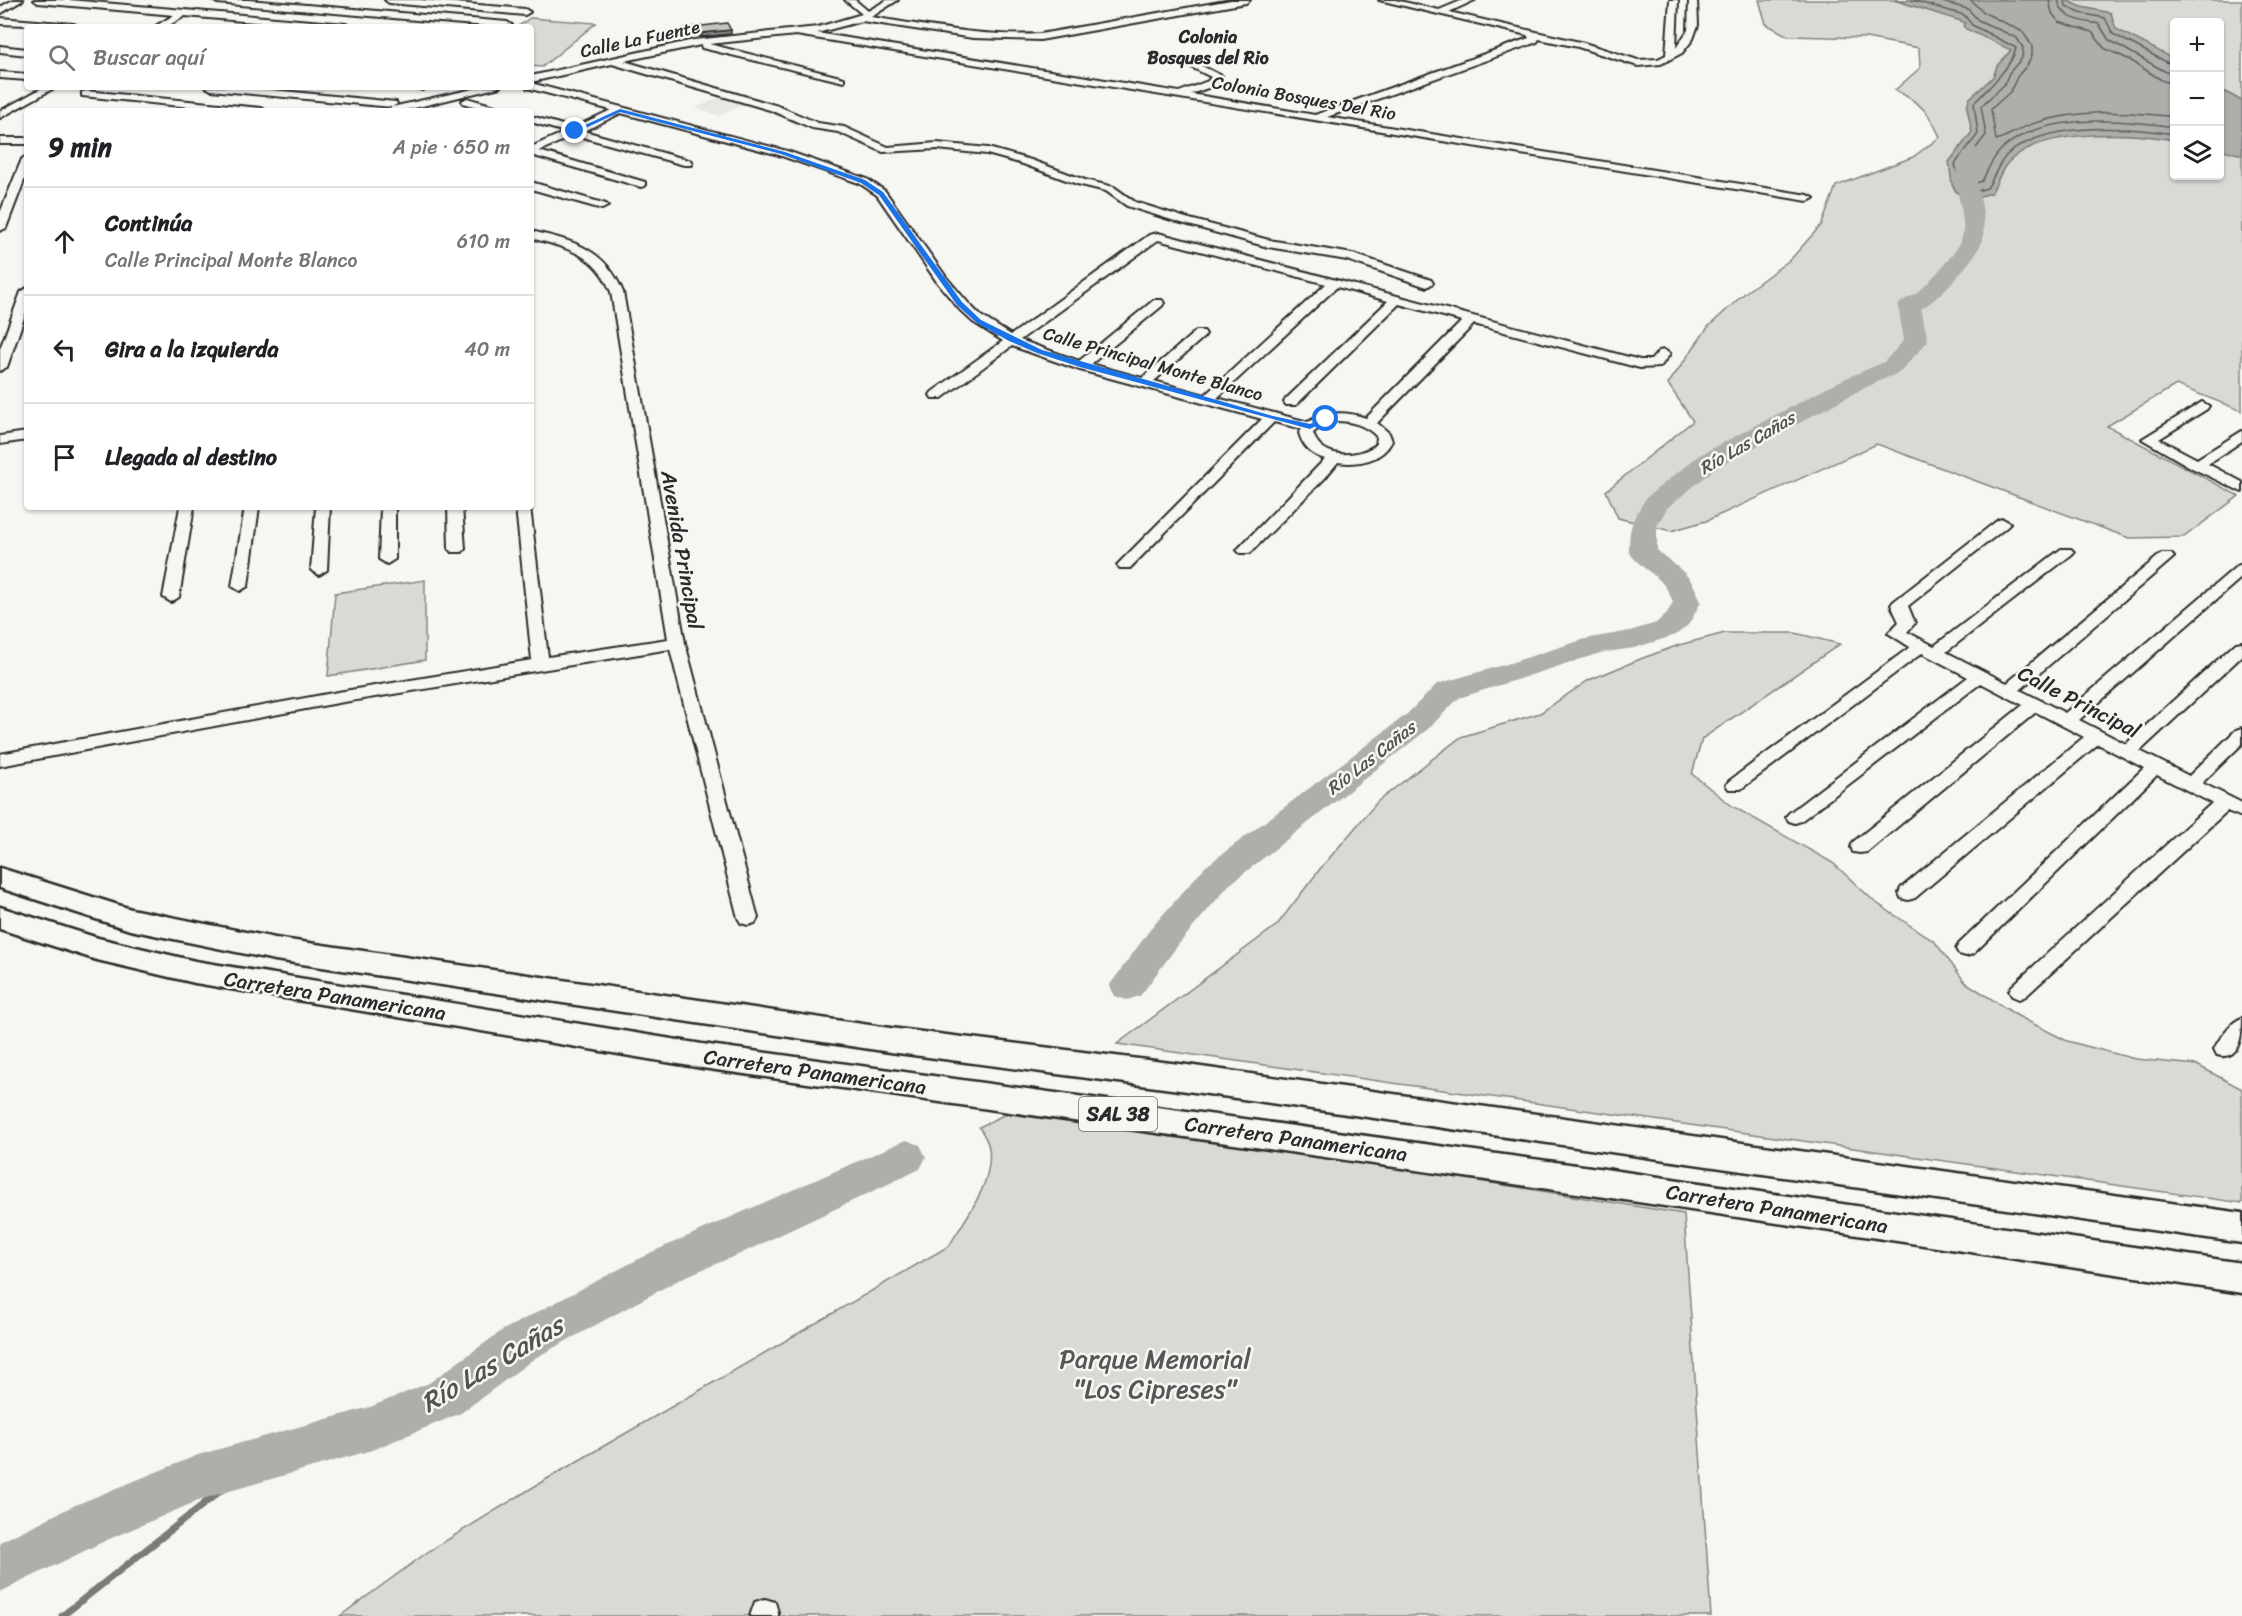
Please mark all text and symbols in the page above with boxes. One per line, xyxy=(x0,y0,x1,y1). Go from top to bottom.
street label: Calle La Fuente xyxy=(577,11,703,67)
map controls xyxy=(2170,18,2224,180)
button: + xyxy=(2170,18,2224,72)
district label: Colonia Bosques del Rio xyxy=(1147,21,1269,74)
search box xyxy=(24,24,534,90)
text: Buscar aquí xyxy=(93,38,205,77)
icon: search xyxy=(45,41,78,74)
street label: Colonia Bosques Del Rio xyxy=(1209,66,1399,130)
button: − xyxy=(2170,72,2224,126)
route end xyxy=(561,117,587,143)
text: 9 min xyxy=(48,124,112,170)
button: layers xyxy=(2170,126,2224,180)
text: A pie · 650 m xyxy=(393,130,510,165)
text: Continúa xyxy=(105,204,192,243)
text: 610 m xyxy=(457,224,510,259)
icon: ahead xyxy=(48,225,81,258)
text: Calle Principal Monte Blanco xyxy=(105,243,357,278)
street label: Calle Principal Monte Blanco xyxy=(1039,317,1267,411)
text: Gira a la izquierda xyxy=(105,330,278,369)
text: 40 m xyxy=(464,332,510,367)
icon: left xyxy=(48,333,81,366)
water label: Río Las Cañas xyxy=(1693,402,1803,484)
route start xyxy=(1312,405,1338,431)
text: Llegada al destino xyxy=(105,438,277,477)
icon: arrive xyxy=(48,441,81,474)
street label: Avenida Principal xyxy=(649,466,715,634)
street label: Calle Principal xyxy=(2011,655,2148,750)
water label: Río Las Cañas xyxy=(1319,711,1424,804)
street label: Carretera Panamericana xyxy=(221,960,449,1032)
street label: Carretera Panamericana xyxy=(701,1038,929,1106)
road number: SAL 38 xyxy=(1079,1097,1157,1131)
street label: Carretera Panamericana xyxy=(1182,1105,1410,1173)
street label: Carretera Panamericana xyxy=(1663,1173,1891,1245)
water label: Río Las Cañas xyxy=(411,1301,575,1426)
park label: Parque Memorial "Los Cipreses" xyxy=(1059,1336,1251,1412)

